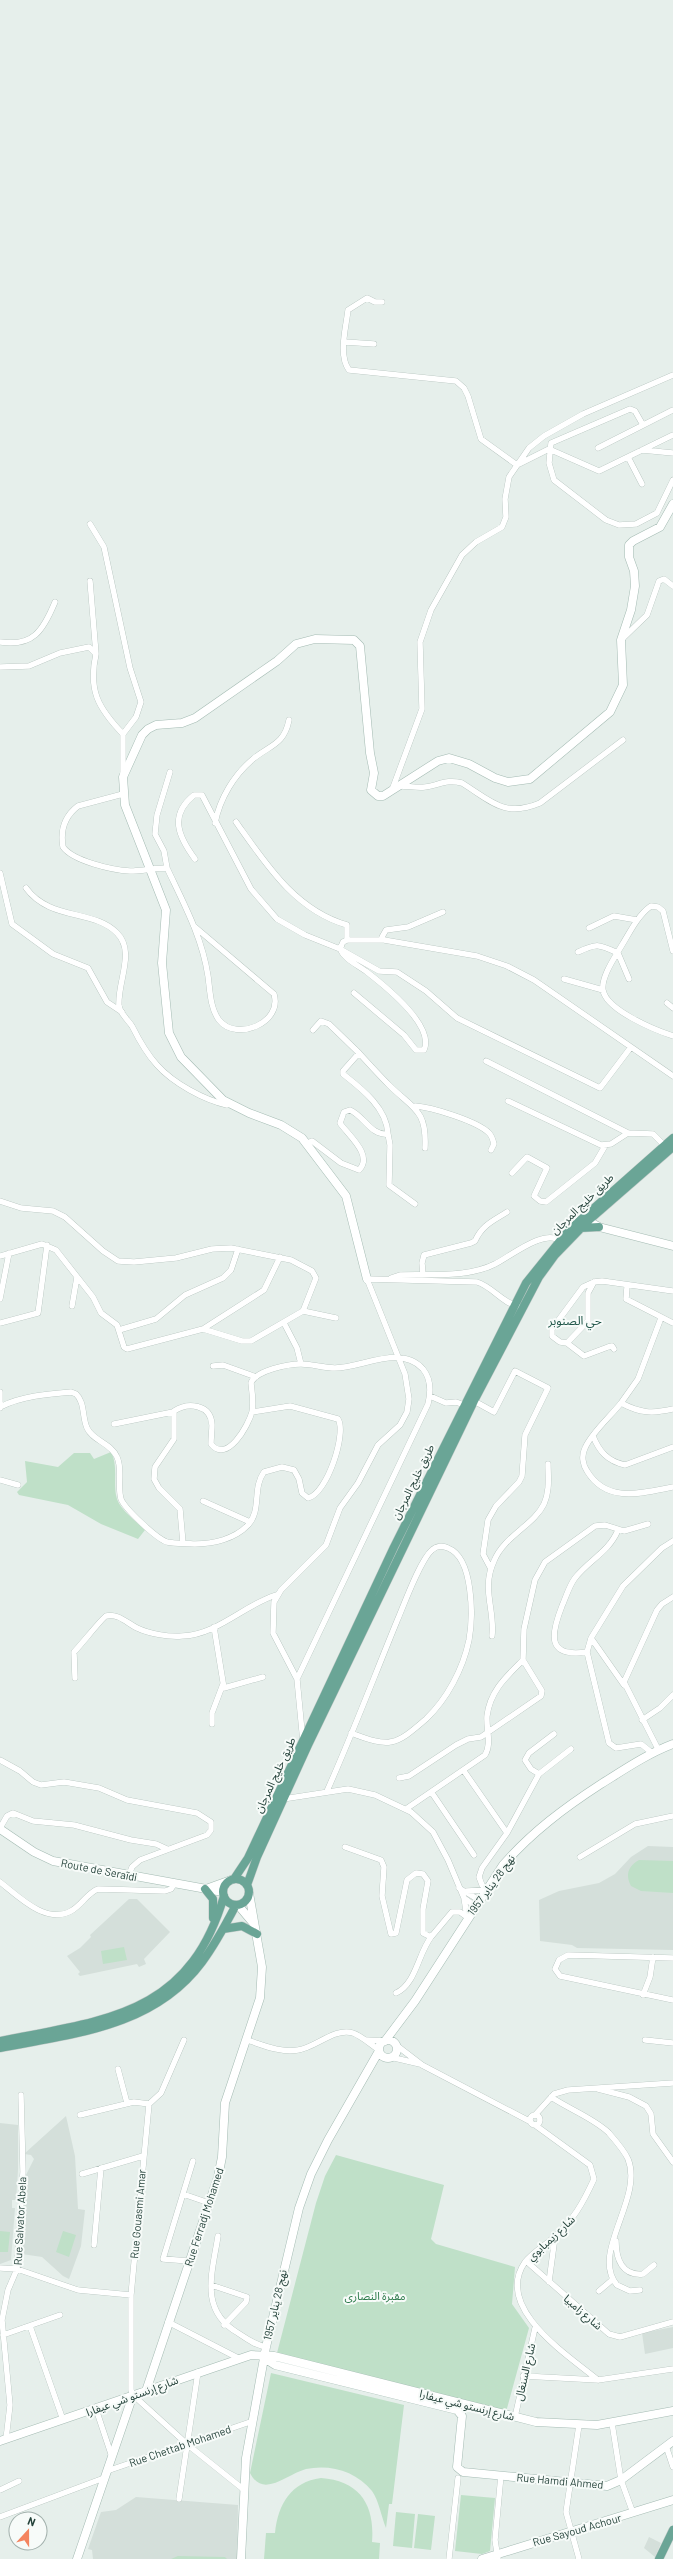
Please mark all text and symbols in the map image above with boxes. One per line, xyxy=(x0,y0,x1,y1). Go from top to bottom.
street label: طريق خليج المرجان xyxy=(548,1170,617,1238)
district label: حي الصنوبر xyxy=(547,1313,602,1331)
street label: طريق خليج المرجان xyxy=(389,1442,438,1522)
street label: طريق خليج المرجان xyxy=(251,1735,300,1816)
street label: نهج 28 يناير 1957 xyxy=(464,1852,519,1919)
street label: Route de Seraïdi xyxy=(60,1856,139,1883)
street label: Rue Ferradj Mohamed xyxy=(181,2166,226,2268)
street label: Rue Gouasmi Amar xyxy=(127,2169,148,2259)
street label: Rue Salvator Abela xyxy=(11,2176,28,2266)
street label: شارع زيمبابوي xyxy=(524,2212,580,2266)
street label: نهج 28 يناير 1957 xyxy=(260,2268,291,2342)
park label: مقبرة النصارى xyxy=(345,2289,406,2303)
street label: شارع زامبيا xyxy=(560,2291,606,2334)
street label: شارع السنغال xyxy=(512,2341,539,2402)
street label: شارع إرنستو شي عيفارا xyxy=(84,2373,181,2422)
street label: شارع إرنستو شي عيفارا xyxy=(417,2386,516,2426)
street label: Rue Chettab Mohamed xyxy=(127,2422,233,2469)
street label: Rue Hamdi Ahmed xyxy=(516,2470,604,2491)
north arrow xyxy=(8,2511,48,2551)
street label: Rue Sayoud Achour xyxy=(531,2511,623,2548)
text: N xyxy=(26,2514,38,2529)

